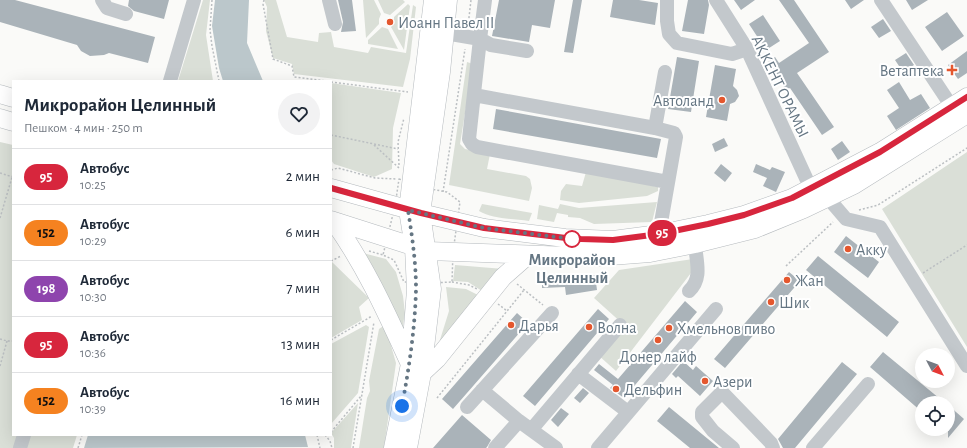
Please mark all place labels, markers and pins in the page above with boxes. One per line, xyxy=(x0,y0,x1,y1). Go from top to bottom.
place label: Иоанн Павел II xyxy=(398,15,494,31)
marker: Иоанн Павел II xyxy=(385,17,395,27)
place label: Ветаптека xyxy=(879,63,944,79)
marker: Ветаптека xyxy=(947,65,957,75)
place label: Автоланд xyxy=(653,93,714,109)
marker: Автоланд xyxy=(717,95,727,105)
marker: Микрорайон Целинный xyxy=(563,230,581,248)
place label: Акку xyxy=(856,242,887,259)
marker: Акку xyxy=(843,244,853,254)
place label: Микрорайон Целинный xyxy=(528,252,616,286)
place label: Жан xyxy=(795,273,824,289)
marker: Жан xyxy=(782,275,792,285)
place label: Шик xyxy=(779,295,810,311)
marker: Шик xyxy=(766,297,776,307)
place label: Дарья xyxy=(519,318,559,334)
marker: Дарья xyxy=(506,320,516,330)
place label: Волна xyxy=(597,320,637,336)
place label: Хмельнов пиво xyxy=(677,321,776,337)
marker: Волна xyxy=(584,322,594,332)
marker: Хмельнов пиво xyxy=(664,323,674,333)
marker: Донер лайф xyxy=(653,335,663,345)
place label: Донер лайф xyxy=(619,349,697,365)
place label: Азери xyxy=(713,374,753,390)
marker: Азери xyxy=(700,376,710,386)
place label: Дельфин xyxy=(624,382,682,398)
marker: Дельфин xyxy=(611,384,621,394)

